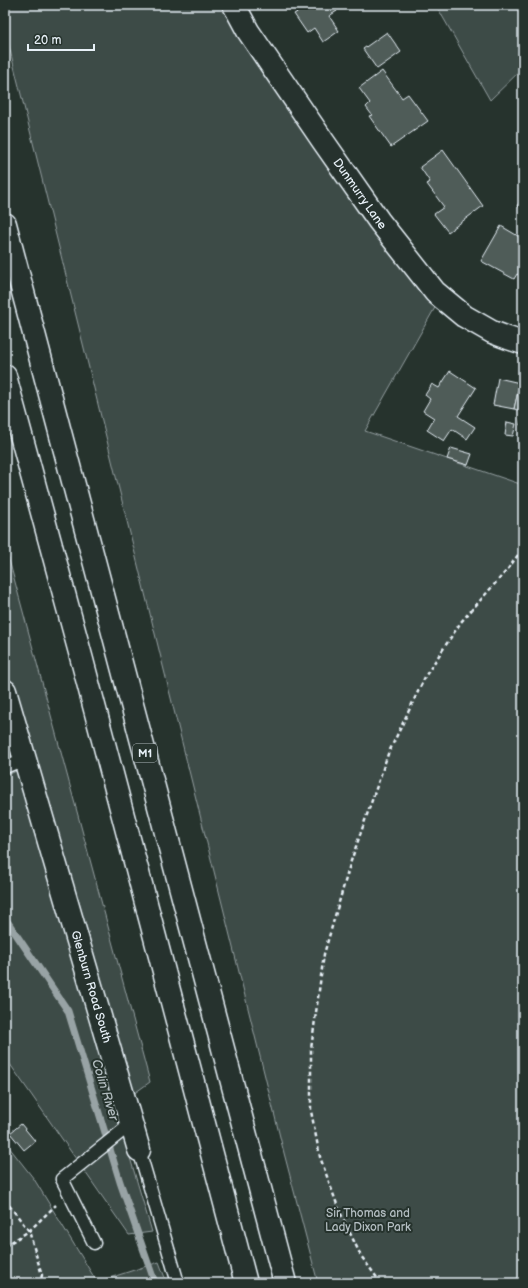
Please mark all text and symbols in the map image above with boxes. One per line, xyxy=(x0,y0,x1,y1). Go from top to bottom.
scale bar xyxy=(28,26,94,52)
text: 20 m xyxy=(34,33,61,48)
street label: Dunmurry Lane xyxy=(330,155,390,232)
road number: M1 xyxy=(133,744,157,762)
street label: Glenburn Road South xyxy=(68,929,115,1045)
water label: Colin River xyxy=(88,1057,122,1124)
park label: Sir Thomas and Lady Dixon Park xyxy=(325,1206,411,1235)

